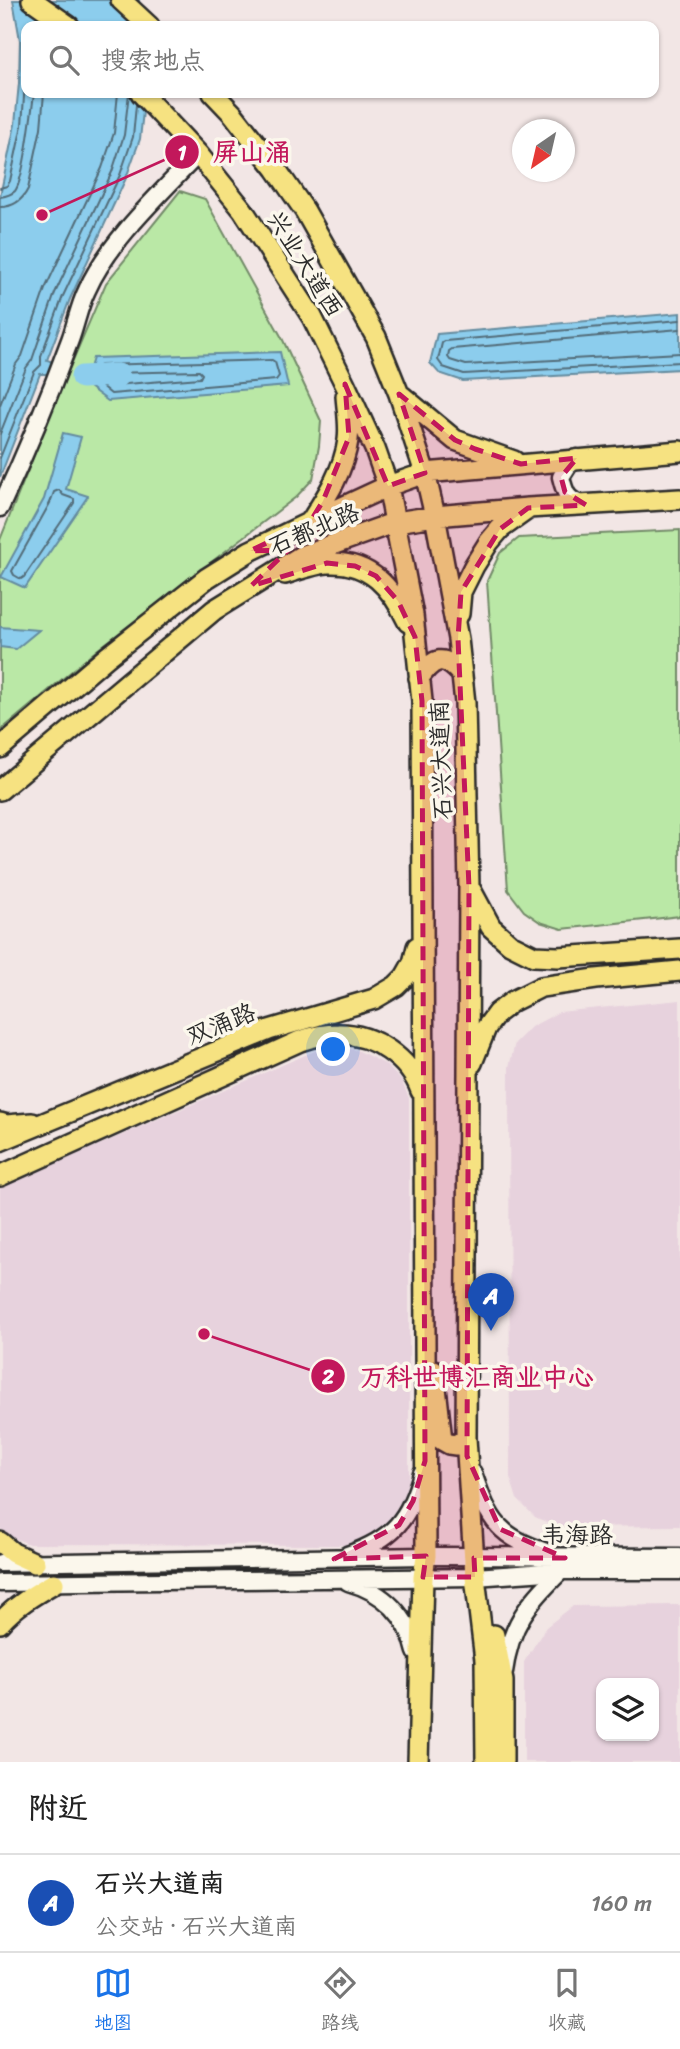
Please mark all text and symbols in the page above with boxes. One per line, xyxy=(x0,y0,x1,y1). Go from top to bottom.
search box xyxy=(21,21,659,98)
text: 搜索地点 xyxy=(101,37,205,83)
icon: search xyxy=(45,41,83,79)
north arrow xyxy=(512,119,575,182)
callout: 屏山涌 xyxy=(164,129,305,176)
text: 屏山涌 xyxy=(213,129,291,175)
text: 1 xyxy=(177,134,187,172)
street label: 兴业大道西 xyxy=(255,202,355,326)
street label: 石都北路 xyxy=(262,491,366,567)
street label: 石兴大道南 xyxy=(418,699,464,821)
street label: 双涌路 xyxy=(180,991,262,1057)
your location xyxy=(316,1032,350,1066)
pin: A xyxy=(468,1273,514,1331)
callout: 万科世博汇商业中心 xyxy=(311,1353,608,1400)
text: 万科世博汇商业中心 xyxy=(360,1354,594,1400)
text: 2 xyxy=(321,1358,334,1396)
street label: 韦海路 xyxy=(541,1514,613,1556)
map controls xyxy=(596,1678,659,1741)
button: layers xyxy=(596,1678,659,1741)
text: 附近 xyxy=(28,1781,88,1835)
text: 石兴大道南 xyxy=(95,1860,225,1906)
text: A xyxy=(43,1883,59,1924)
text: 160 m xyxy=(591,1883,652,1924)
text: 公交站 · 石兴大道南 xyxy=(95,1906,297,1947)
tab: 地图 xyxy=(94,1964,132,2039)
tab: 路线 xyxy=(321,1964,359,2039)
tab: 收藏 xyxy=(548,1964,586,2039)

